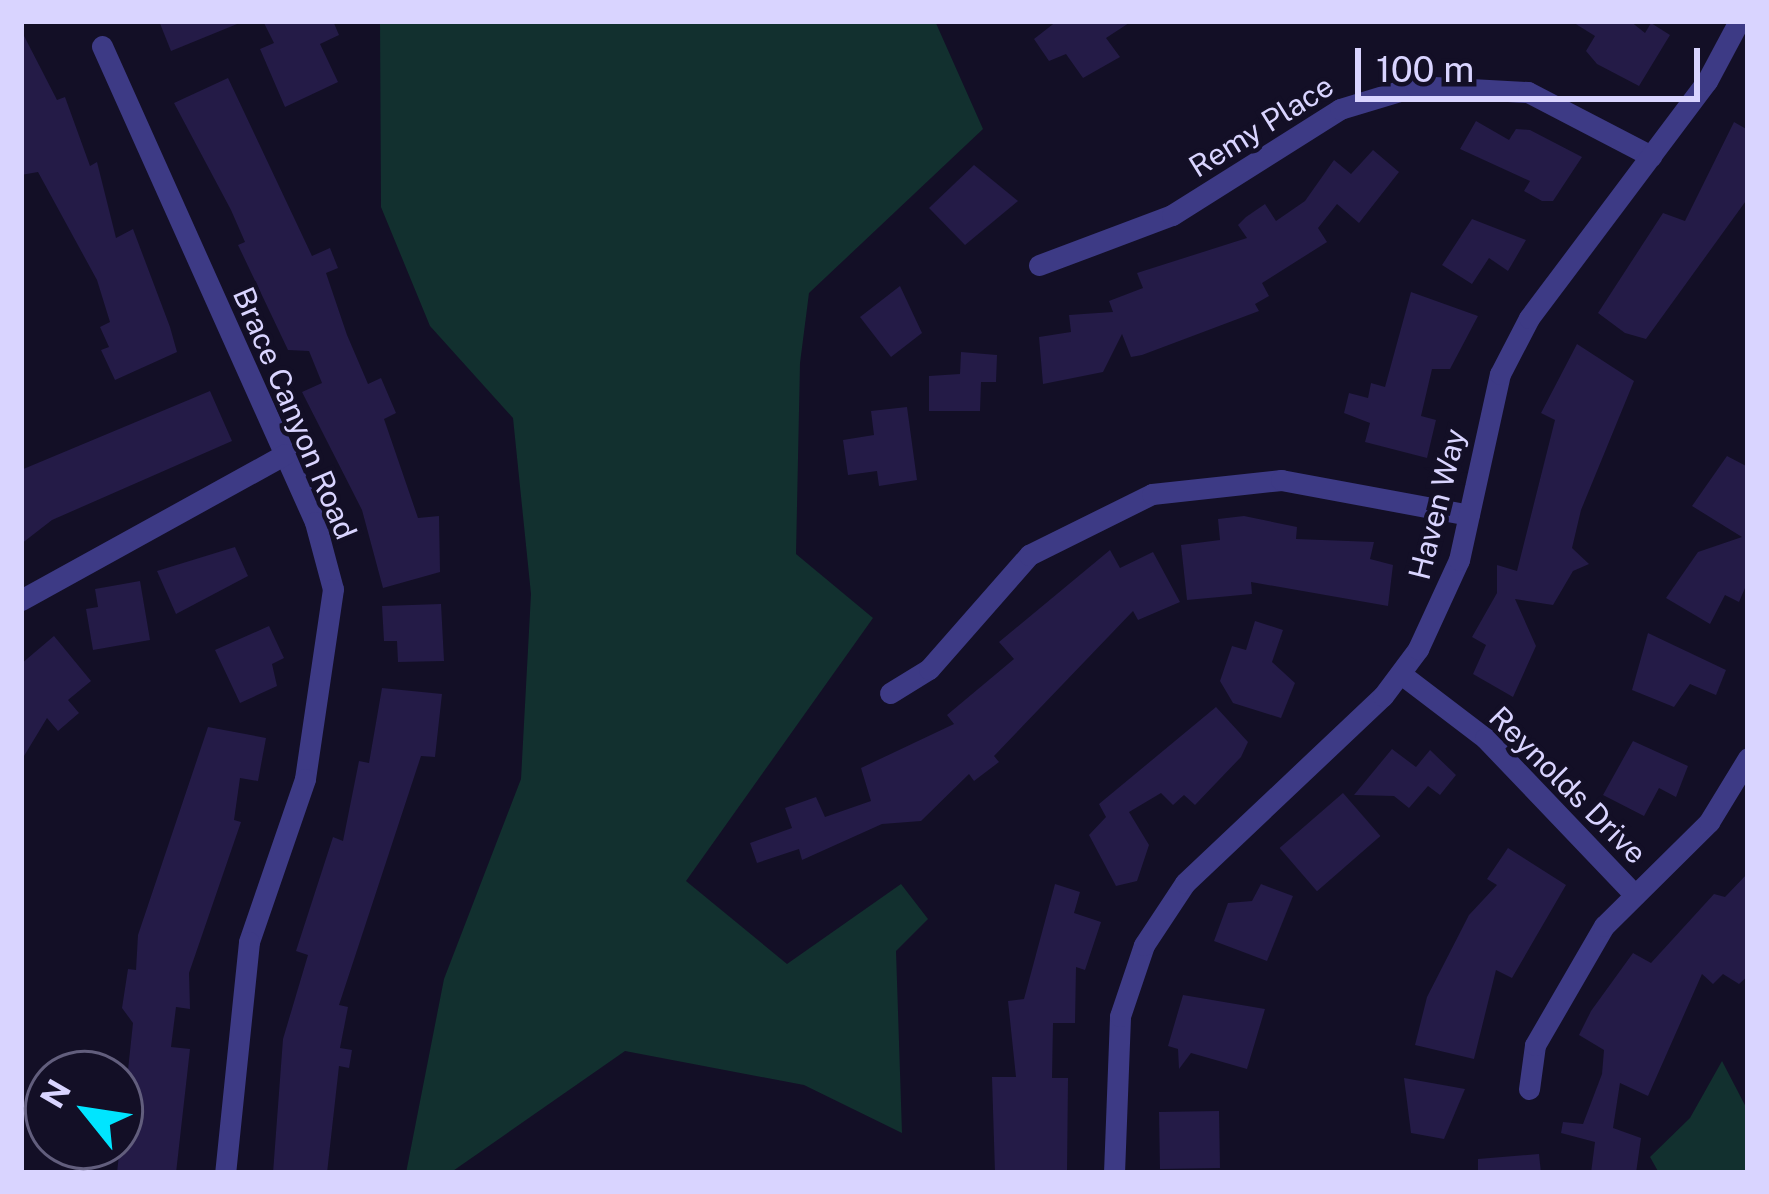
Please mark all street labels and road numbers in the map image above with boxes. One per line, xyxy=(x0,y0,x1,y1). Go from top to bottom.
street label: Remy Place xyxy=(1182,67,1340,185)
street label: Brace Canyon Road xyxy=(226,281,364,545)
street label: Haven Way xyxy=(1401,425,1473,583)
street label: Reynolds Drive xyxy=(1482,699,1654,871)

